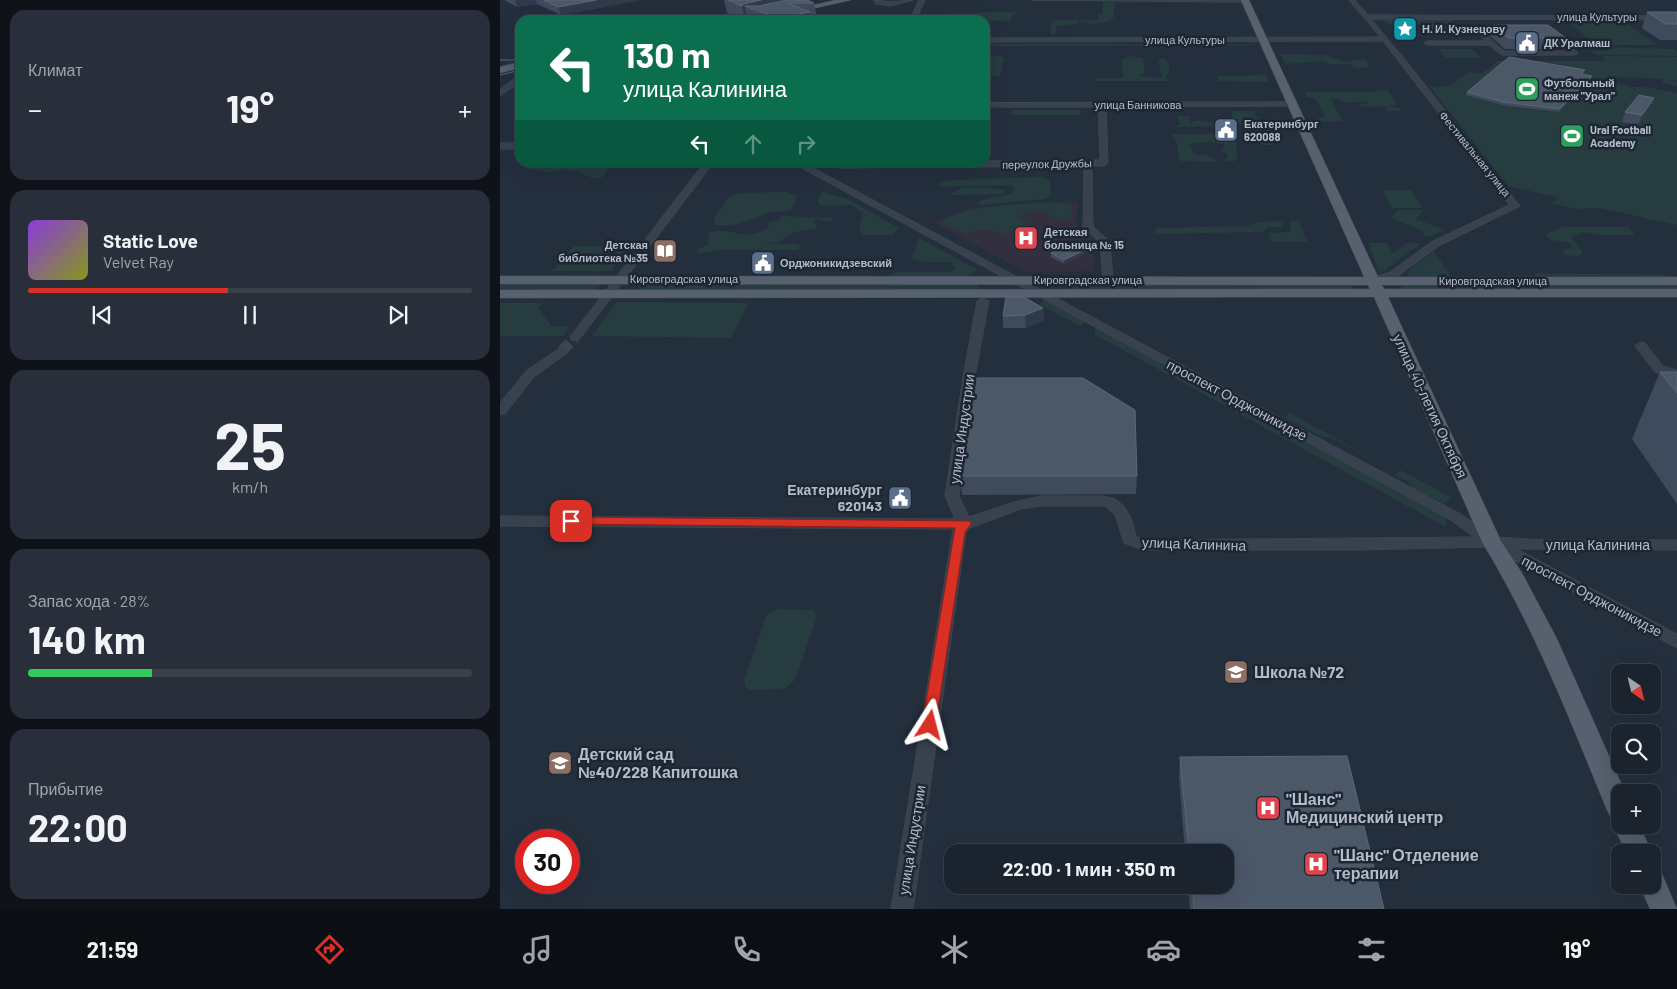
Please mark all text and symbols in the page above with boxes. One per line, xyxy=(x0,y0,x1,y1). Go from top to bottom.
street label: улица Культуры xyxy=(1557,10,1637,23)
place icon: Н. И. Кузнецову xyxy=(1392,16,1418,42)
place label: Н. И. Кузнецову xyxy=(1422,22,1506,35)
public building icon: ДК Уралмаш xyxy=(1514,30,1540,56)
text: 130 m xyxy=(623,33,710,75)
street label: улица Культуры xyxy=(1145,33,1225,46)
icon: left xyxy=(540,35,605,100)
place label: ДК Уралмаш xyxy=(1544,36,1610,49)
text: Климат xyxy=(28,60,82,79)
text: улица Калинина xyxy=(623,75,787,101)
sports icon: Футбольный манеж "Урал" xyxy=(1514,76,1540,102)
place label: Футбольный манеж "Урал" xyxy=(1544,76,1615,102)
text: 19° xyxy=(226,85,274,131)
text: − xyxy=(28,92,42,126)
text: + xyxy=(458,92,472,126)
street label: улица Банникова xyxy=(1095,98,1182,111)
street label: Фестивальная улица xyxy=(1437,109,1514,200)
public building icon: Екатеринбург 620088 xyxy=(1213,117,1239,143)
place label: Екатеринбург 620088 xyxy=(1244,117,1319,143)
sports icon: Ural Football Academy xyxy=(1559,123,1585,149)
place label: Ural Football Academy xyxy=(1590,123,1651,149)
icon: left xyxy=(686,130,714,158)
icon: ahead xyxy=(739,130,767,158)
icon: right xyxy=(792,130,820,158)
street label: переулок Дружбы xyxy=(1002,156,1092,171)
hospital icon: Детская больница № 15 xyxy=(1013,225,1039,251)
place label: Детская больница № 15 xyxy=(1044,225,1124,251)
text: Static Love xyxy=(103,229,198,252)
place label: Детская библиотека №35 xyxy=(558,238,648,264)
library icon: Детская библиотека №35 xyxy=(652,238,678,264)
public building icon: Орджоникидзевский xyxy=(750,250,776,276)
text: Velvet Ray xyxy=(103,252,174,271)
place label: Орджоникидзевский xyxy=(780,256,892,269)
street label: Кировградская улица xyxy=(630,272,739,285)
street label: Кировградская улица xyxy=(1034,273,1143,286)
street label: Кировградская улица xyxy=(1439,274,1548,287)
icon: previous xyxy=(88,301,116,329)
icon: pause xyxy=(236,301,264,329)
icon: next xyxy=(384,301,412,329)
street label: улица 40-летия Октября xyxy=(1390,331,1471,480)
street label: проспект Орджоникидзе xyxy=(1164,355,1310,444)
street label: улица Индустрии xyxy=(945,373,978,485)
text: 25 xyxy=(214,405,286,483)
text: km/h xyxy=(232,477,268,496)
place label: Екатеринбург 620143 xyxy=(787,481,882,514)
public building icon: Екатеринбург 620143 xyxy=(887,485,913,511)
pin xyxy=(550,500,592,542)
icon: arrive xyxy=(557,507,585,535)
street label: улица Калинина xyxy=(1142,533,1247,554)
street label: улица Калинина xyxy=(1546,536,1650,553)
street label: проспект Орджоникидзе xyxy=(1519,551,1665,640)
text: Запас хода · 28% xyxy=(28,591,150,610)
text: 140 km xyxy=(28,616,146,662)
school or university icon: Школа №72 xyxy=(1223,659,1249,685)
place label: Школа №72 xyxy=(1254,662,1344,681)
north arrow xyxy=(1611,664,1661,714)
map controls xyxy=(1611,664,1661,894)
position arrow xyxy=(903,698,955,750)
button: search xyxy=(1611,724,1661,774)
place label: Детский сад №40/228 Капитошка xyxy=(578,744,738,781)
school or university icon: Детский сад №40/228 Капитошка xyxy=(547,750,573,776)
text: Прибытие xyxy=(28,779,103,798)
street label: улица Индустрии xyxy=(894,784,929,896)
button: + xyxy=(1611,784,1661,834)
place label: "Шанс" Медицинский центр xyxy=(1286,789,1444,826)
hospital icon: "Шанс" Медицинский центр xyxy=(1255,795,1281,821)
text: 22:00 xyxy=(28,804,128,850)
speed limit sign: 30 xyxy=(515,829,580,894)
button: − xyxy=(1611,844,1661,894)
place label: "Шанс" Отделение терапии xyxy=(1334,845,1479,882)
hospital icon: "Шанс" Отделение терапии xyxy=(1303,851,1329,877)
text: 22:00 · 1 мин · 350 m xyxy=(1003,857,1175,880)
icon: directions xyxy=(312,932,347,967)
icon: music xyxy=(520,932,555,967)
icon: phone xyxy=(729,932,764,967)
icon: climate xyxy=(937,932,972,967)
icon: car xyxy=(1146,932,1181,967)
icon: filters xyxy=(1354,932,1389,967)
text: 21:59 xyxy=(87,936,138,962)
text: 19° xyxy=(1562,936,1590,962)

